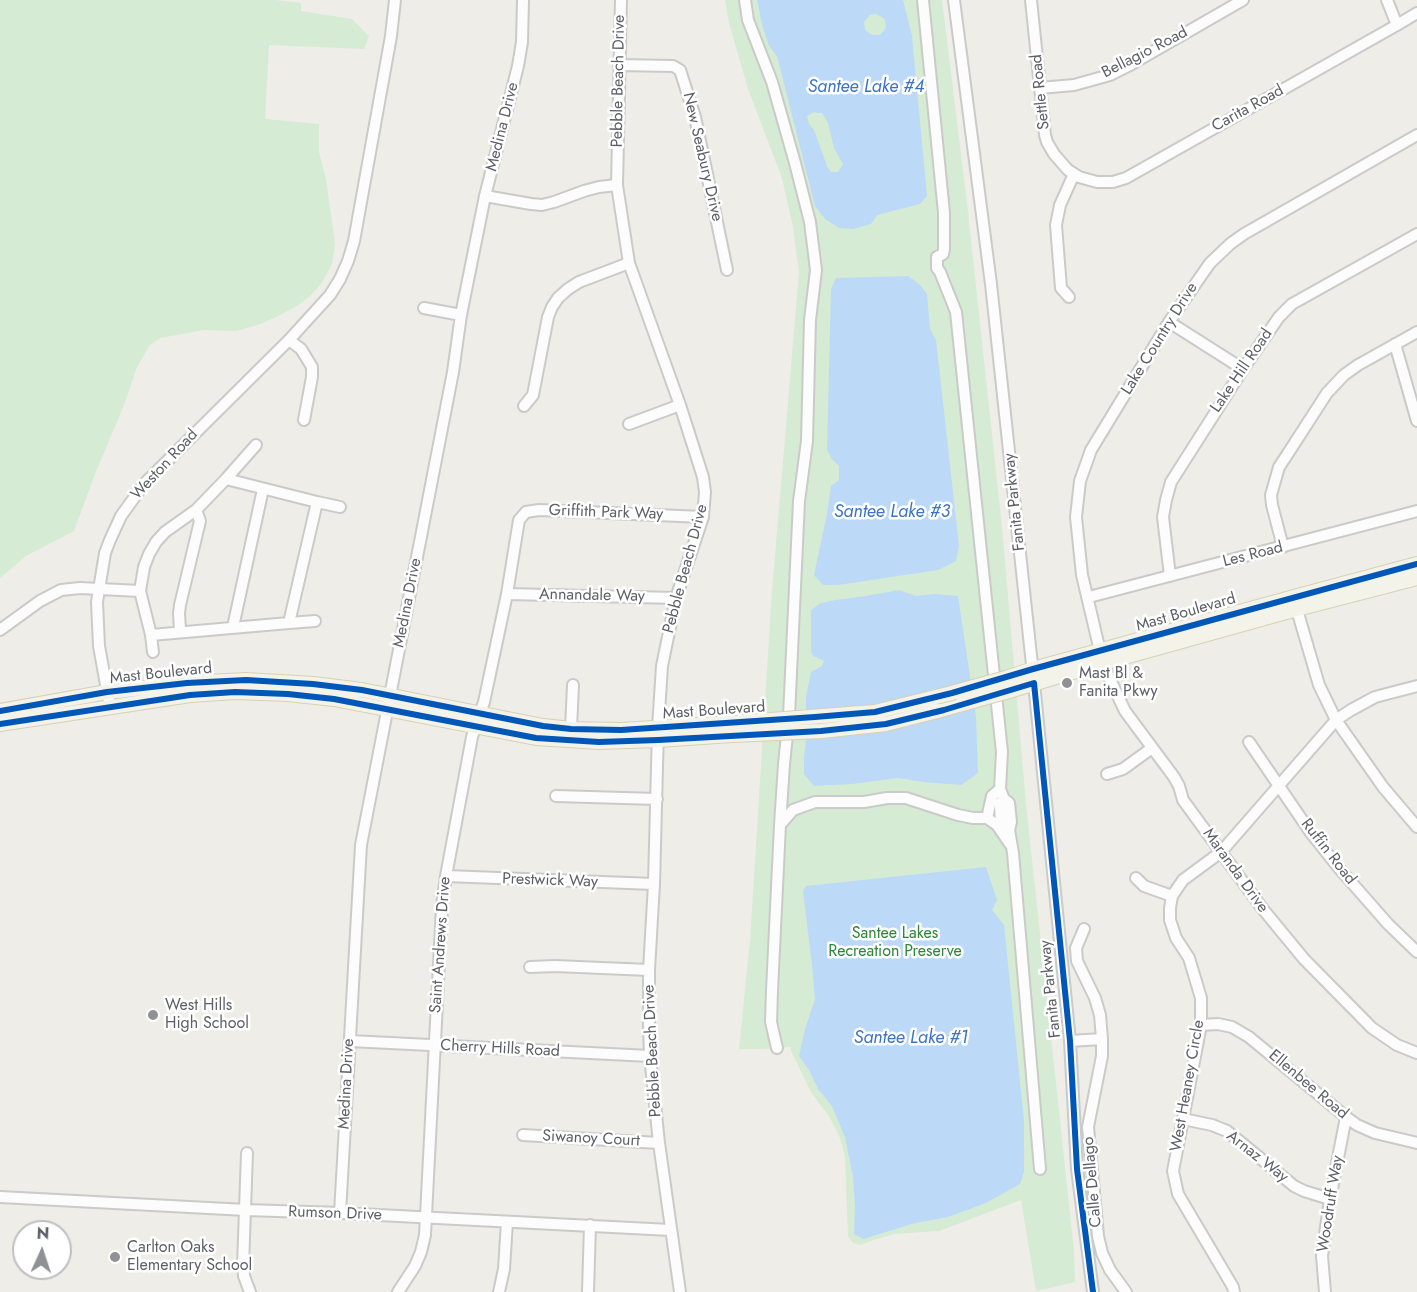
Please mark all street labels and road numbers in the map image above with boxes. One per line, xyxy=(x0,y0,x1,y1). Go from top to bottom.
street label: Pebble Beach Drive xyxy=(608,14,630,148)
street label: Bellagio Road xyxy=(1099,23,1191,83)
street label: Settle Road xyxy=(1027,53,1055,131)
street label: Medina Drive xyxy=(483,81,523,173)
street label: Carita Road xyxy=(1209,81,1287,137)
street label: New Seabury Drive xyxy=(678,91,726,223)
street label: Lake Country Drive xyxy=(1118,279,1202,399)
street label: Lake Hill Road xyxy=(1207,325,1277,417)
street label: Weston Road xyxy=(127,426,203,504)
street label: Fanita Parkway xyxy=(1000,452,1030,552)
street label: Griffith Park Way xyxy=(548,501,664,525)
street label: Pebble Beach Drive xyxy=(660,502,712,636)
street label: Les Road xyxy=(1221,538,1285,572)
street label: Medina Drive xyxy=(390,557,426,649)
street label: Annandale Way xyxy=(539,585,645,607)
street label: Mast Boulevard xyxy=(1134,590,1238,636)
street label: Mast Boulevard xyxy=(109,659,213,689)
street label: Mast Boulevard xyxy=(662,698,766,724)
street label: Ruffin Road xyxy=(1296,815,1360,889)
street label: Maranda Drive xyxy=(1198,825,1272,917)
street label: Prestwick Way xyxy=(502,870,598,892)
street label: Saint Andrews Drive xyxy=(427,876,455,1014)
street label: Fanita Parkway xyxy=(1036,939,1066,1039)
street label: Pebble Beach Drive xyxy=(640,984,666,1118)
street label: West Heaney Circle xyxy=(1167,1019,1209,1153)
street label: Cherry Hills Road xyxy=(440,1036,560,1062)
street label: Medina Drive xyxy=(335,1038,359,1130)
street label: Ellenbee Road xyxy=(1264,1046,1352,1124)
street label: Siwanoy Court xyxy=(542,1127,640,1151)
street label: Arnaz Way xyxy=(1222,1127,1292,1187)
street label: Calle Dellago xyxy=(1079,1136,1107,1228)
street label: Woodruff Way xyxy=(1314,1154,1348,1254)
street label: Rumson Drive xyxy=(288,1203,382,1225)

